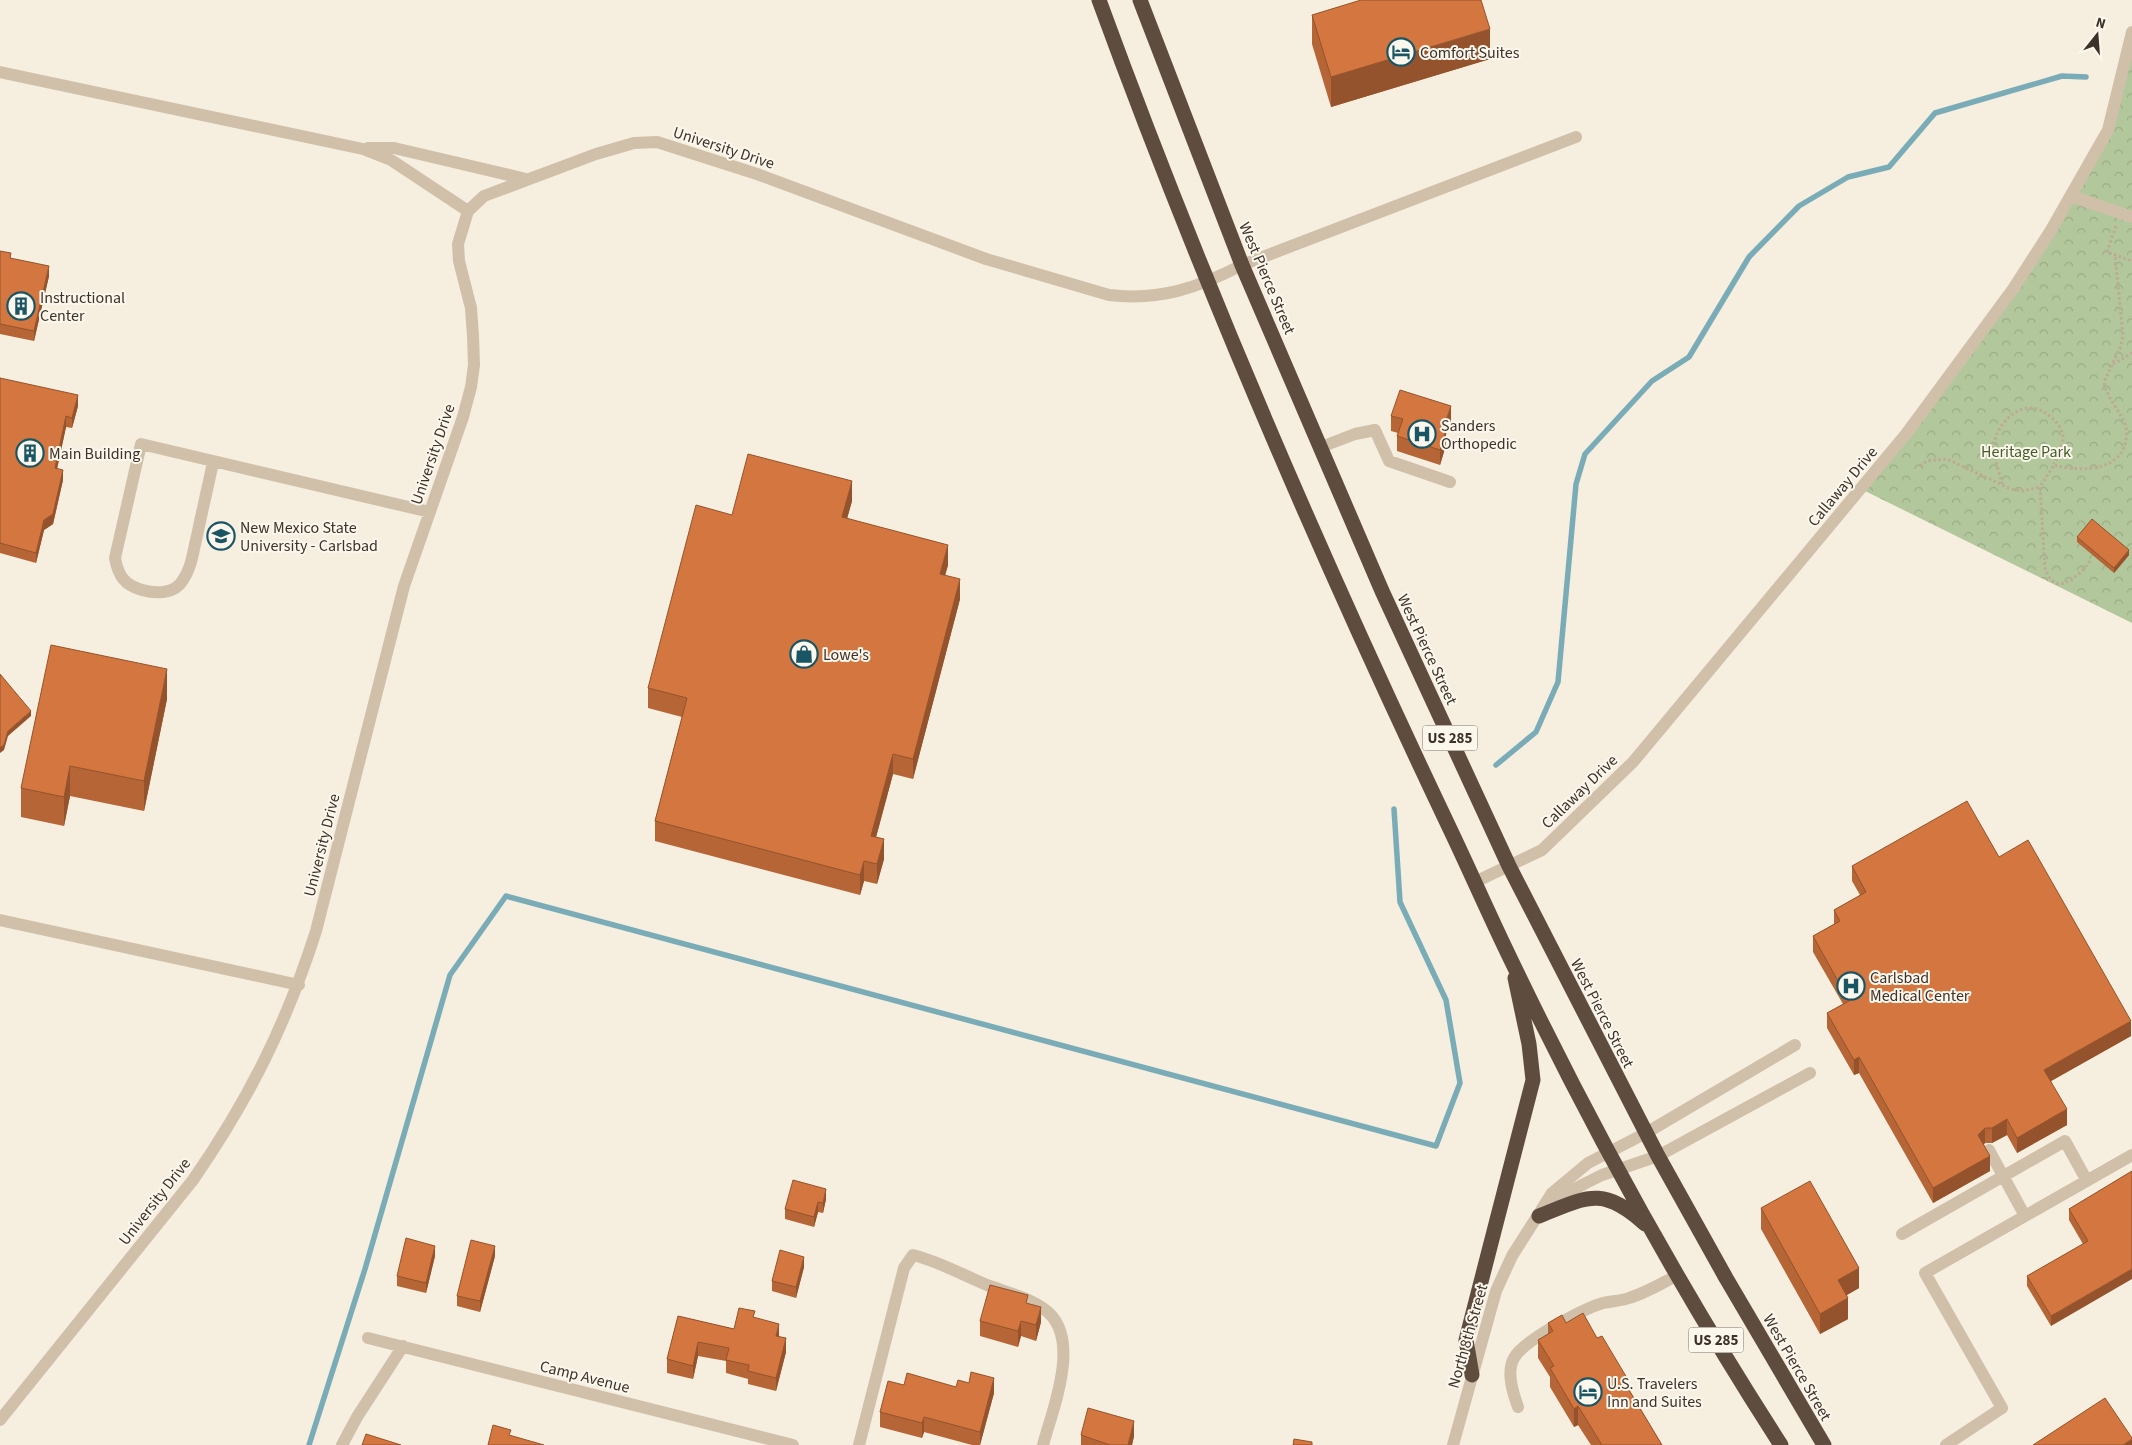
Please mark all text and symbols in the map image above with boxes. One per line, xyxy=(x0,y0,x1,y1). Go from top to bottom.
north arrow xyxy=(2072,10,2122,60)
text: N xyxy=(2093,13,2108,34)
hotel icon: Comfort Suites xyxy=(1386,37,1416,67)
place label: Comfort Suites xyxy=(1420,42,1520,64)
street label: University Drive xyxy=(670,121,777,175)
street label: West Pierce Street xyxy=(1234,219,1301,338)
place label: Instructional Center xyxy=(40,287,125,327)
building icon: Instructional Center xyxy=(6,291,36,321)
street label: University Drive xyxy=(405,401,460,508)
place label: Sanders Orthopedic xyxy=(1441,415,1517,455)
hospital icon: Sanders Orthopedic xyxy=(1407,419,1437,449)
building icon: Main Building xyxy=(15,438,45,468)
park label: Heritage Park xyxy=(1981,441,2071,463)
street label: Callaway Drive xyxy=(1803,442,1883,531)
place label: Main Building xyxy=(49,443,140,465)
place label: New Mexico State University - Carlsbad xyxy=(240,517,378,557)
school or university icon: New Mexico State University - Carlsbad xyxy=(206,521,236,551)
street label: West Pierce Street xyxy=(1392,590,1463,709)
shop icon: Lowe's xyxy=(789,639,819,669)
place label: Lowe's xyxy=(823,644,869,666)
road number: US 285 xyxy=(1422,726,1478,750)
street label: Callaway Drive xyxy=(1537,750,1623,834)
street label: University Drive xyxy=(299,791,345,899)
street label: West Pierce Street xyxy=(1565,955,1639,1072)
place label: Carlsbad Medical Center xyxy=(1870,967,1970,1007)
hospital icon: Carlsbad Medical Center xyxy=(1836,971,1866,1001)
street label: University Drive xyxy=(114,1153,196,1250)
street label: North 8th Street xyxy=(1443,1281,1493,1391)
street label: West Pierce Street xyxy=(1758,1310,1837,1425)
road number: US 285 xyxy=(1688,1328,1744,1352)
street label: Camp Avenue xyxy=(538,1355,632,1399)
place label: U.S. Travelers Inn and Suites xyxy=(1607,1373,1702,1413)
hotel icon: U.S. Travelers Inn and Suites xyxy=(1573,1377,1603,1407)

